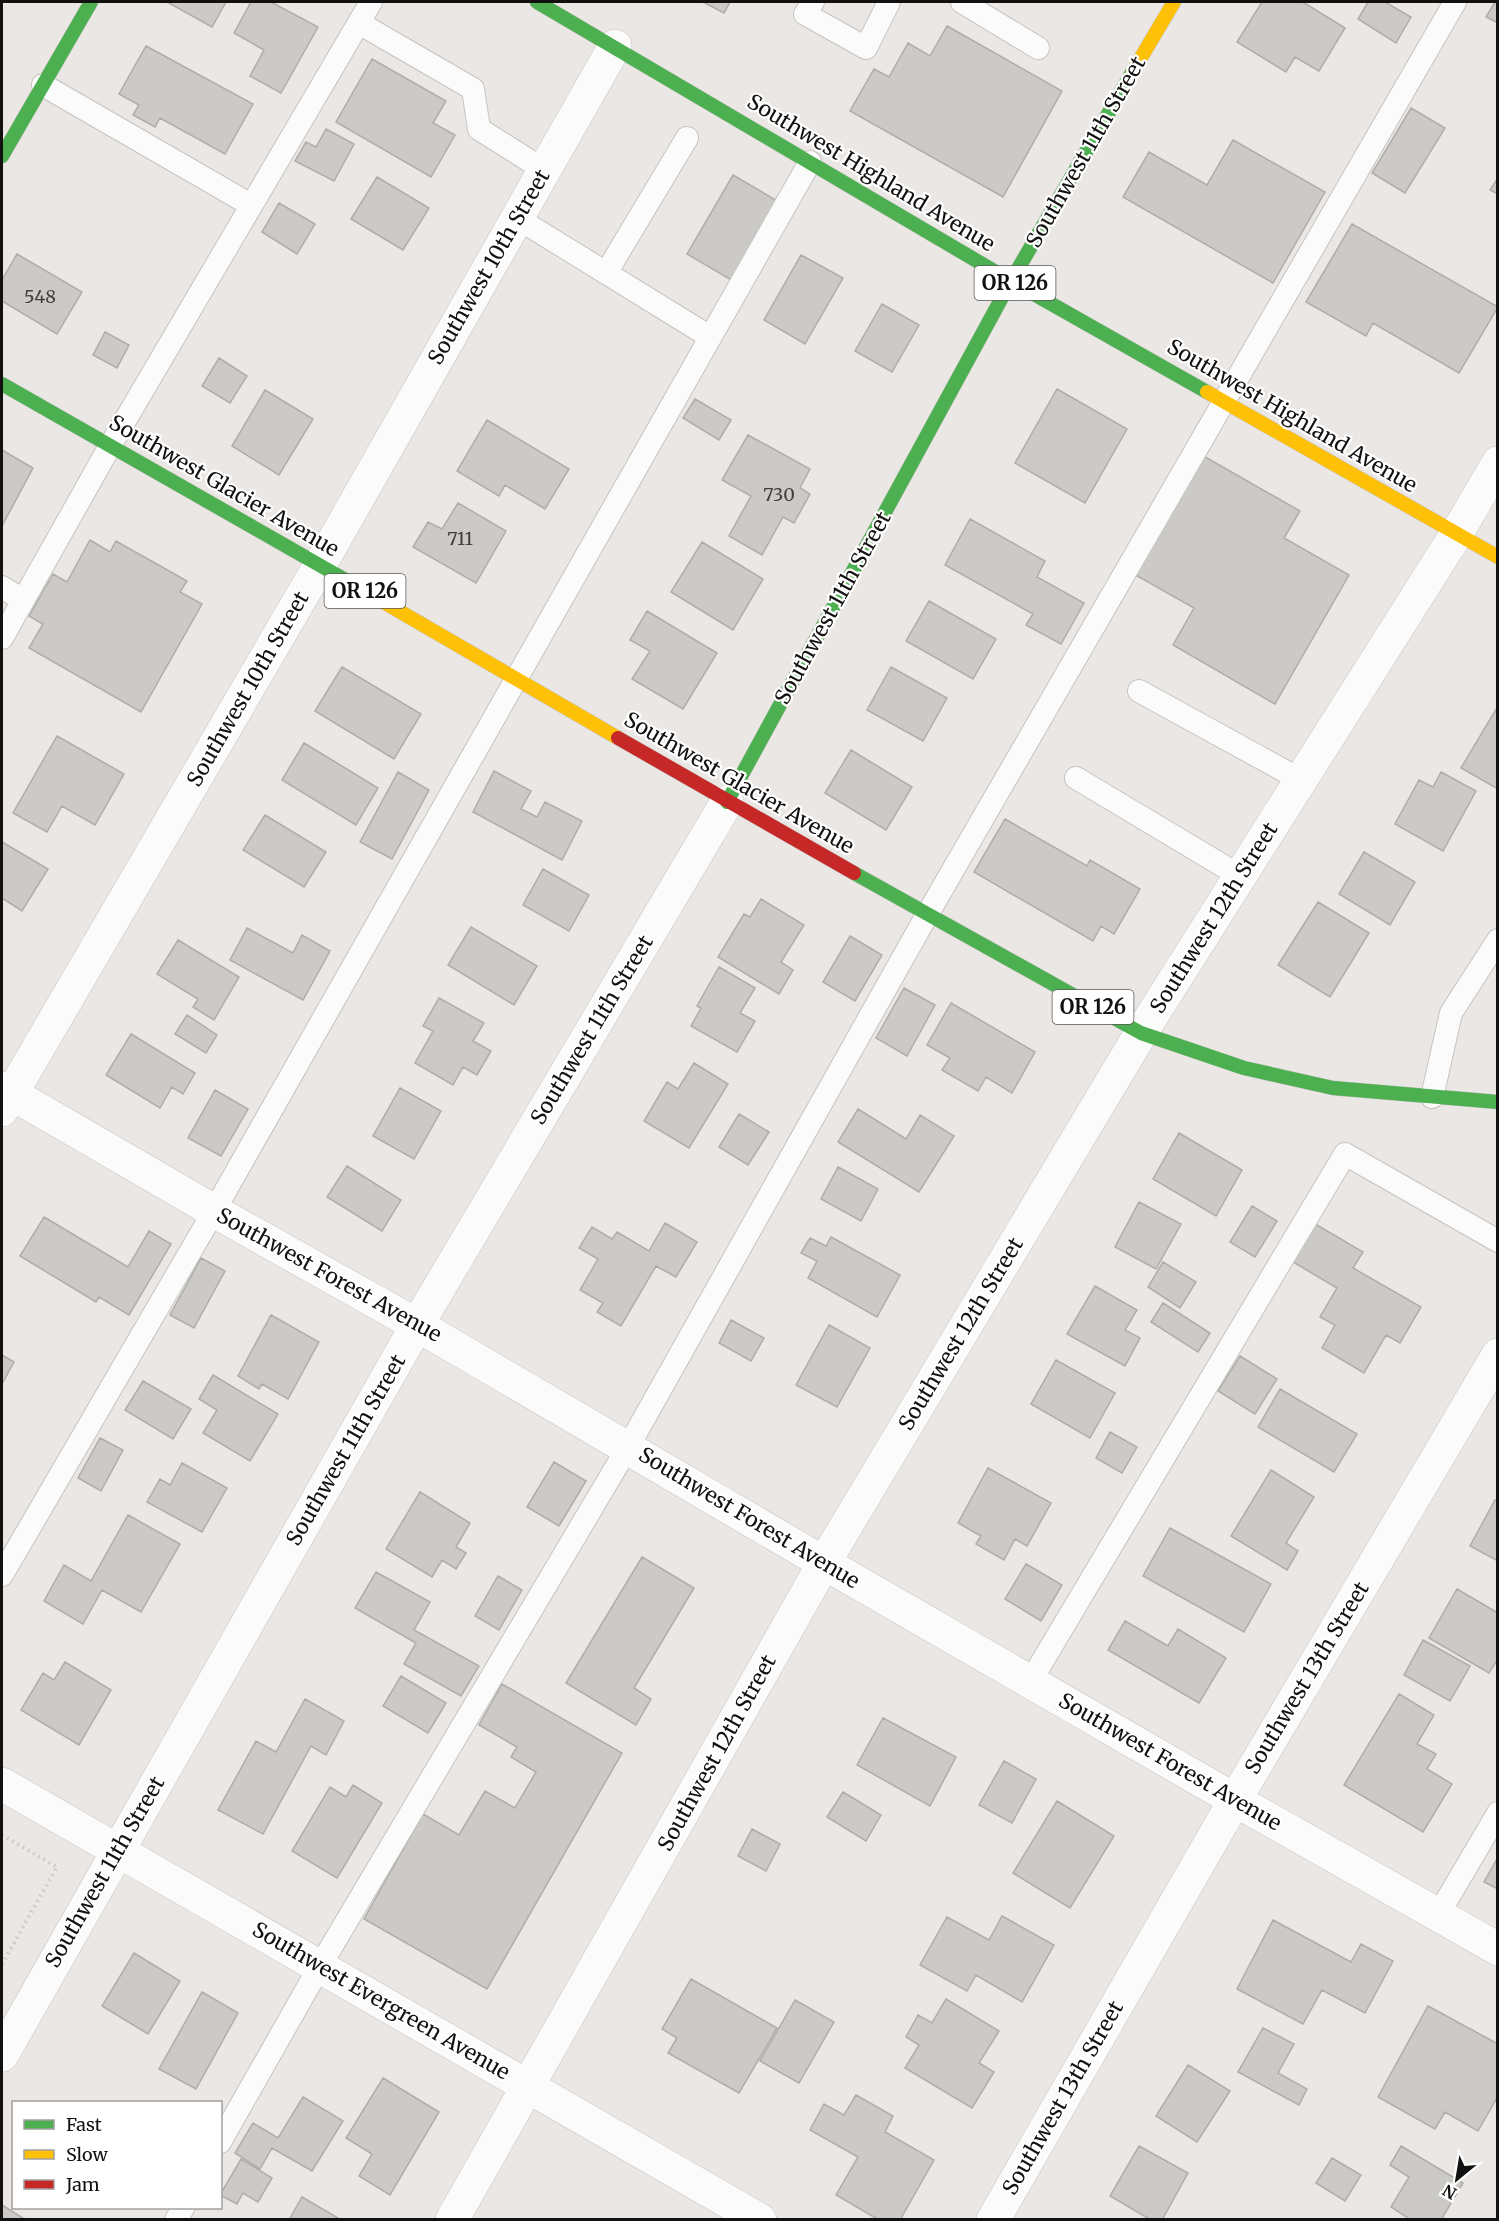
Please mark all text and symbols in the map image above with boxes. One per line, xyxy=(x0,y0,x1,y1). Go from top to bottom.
street label: Southwest 11th Street xyxy=(1020,51,1151,252)
street label: Southwest Highland Avenue xyxy=(742,88,1000,257)
street label: Southwest 10th Street xyxy=(422,164,555,369)
road number: OR 126 xyxy=(974,266,1056,300)
house number: 548 xyxy=(24,285,56,308)
street label: Southwest Highland Avenue xyxy=(1162,333,1422,498)
street label: Southwest Glacier Avenue xyxy=(104,409,344,563)
house number: 730 xyxy=(763,483,795,506)
street label: Southwest 11th Street xyxy=(768,507,897,709)
house number: 711 xyxy=(447,527,473,550)
road number: OR 126 xyxy=(324,574,406,608)
street label: Southwest 10th Street xyxy=(181,586,314,791)
street label: Southwest Glacier Avenue xyxy=(619,706,859,860)
street label: Southwest 12th Street xyxy=(1144,817,1283,1018)
street label: Southwest 11th Street xyxy=(524,930,659,1129)
road number: OR 126 xyxy=(1052,990,1134,1024)
street label: Southwest Forest Avenue xyxy=(212,1201,447,1348)
street label: Southwest 12th Street xyxy=(892,1232,1029,1435)
street label: Southwest 11th Street xyxy=(280,1349,411,1550)
street label: Southwest Forest Avenue xyxy=(634,1441,865,1594)
street label: Southwest 13th Street xyxy=(1239,1577,1375,1779)
street label: Southwest 12th Street xyxy=(651,1650,782,1856)
street label: Southwest Forest Avenue xyxy=(1054,1687,1287,1837)
street label: Southwest 11th Street xyxy=(39,1771,170,1972)
street label: Southwest Evergreen Avenue xyxy=(248,1916,515,2085)
street label: Southwest 13th Street xyxy=(996,1996,1129,2199)
legend xyxy=(12,2101,222,2209)
text: Fast xyxy=(66,2113,102,2136)
text: Slow xyxy=(66,2143,109,2166)
north arrow xyxy=(1427,2149,1487,2209)
text: Jam xyxy=(65,2173,100,2196)
text: N xyxy=(1439,2180,1460,2204)

